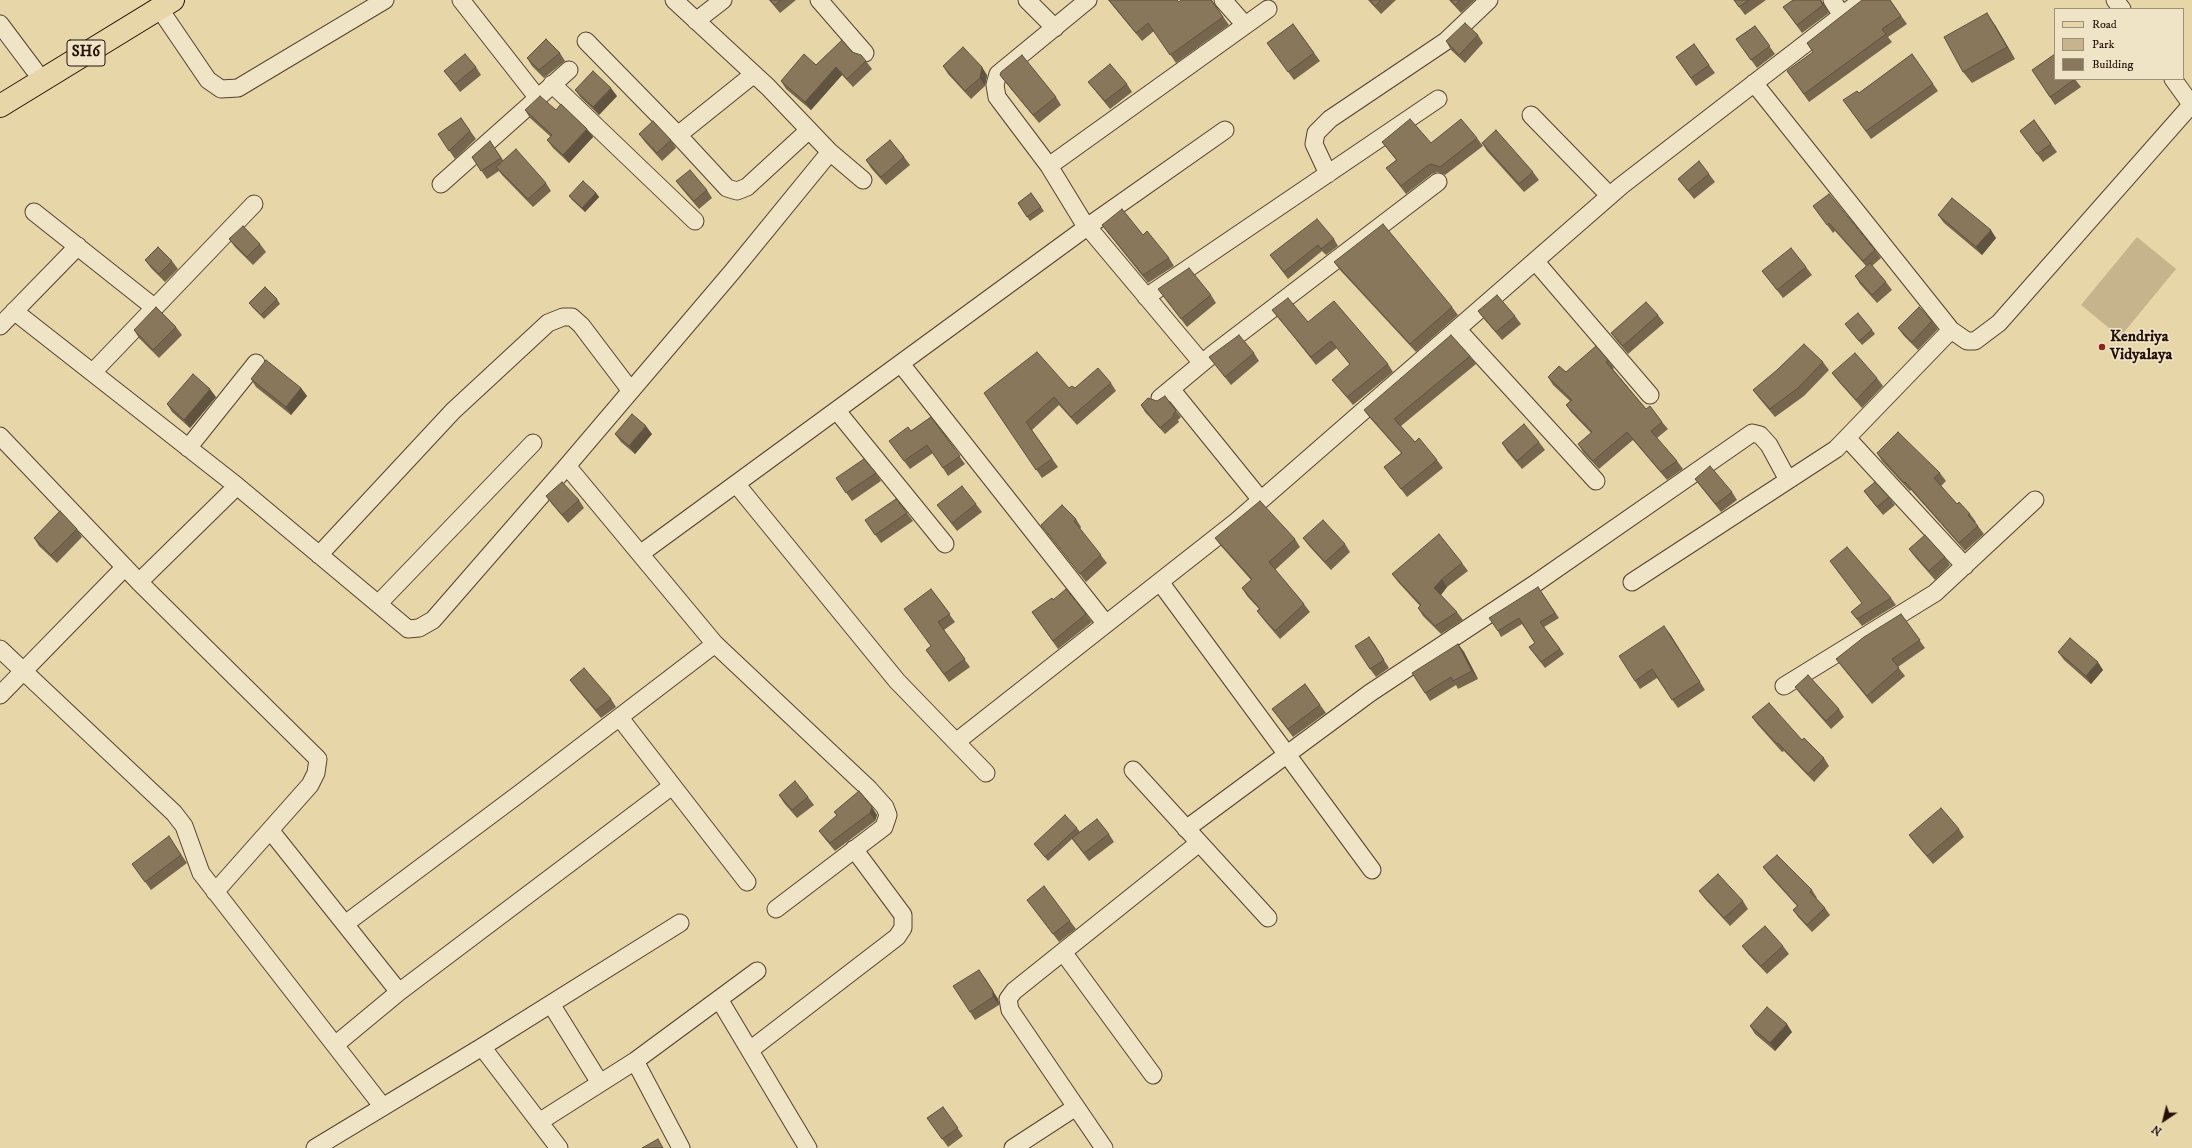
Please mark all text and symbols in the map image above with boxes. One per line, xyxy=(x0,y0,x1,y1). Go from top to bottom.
legend xyxy=(2054,8,2184,80)
text: Road xyxy=(2092,17,2117,32)
text: Park xyxy=(2092,37,2114,52)
road number: SH6 xyxy=(67,40,105,66)
text: Building xyxy=(2092,57,2133,72)
place label: Kendriya Vidyalaya xyxy=(2110,328,2172,366)
marker: Kendriya Vidyalaya xyxy=(2097,342,2107,352)
north arrow xyxy=(2144,1100,2184,1140)
text: N xyxy=(2149,1122,2165,1138)

